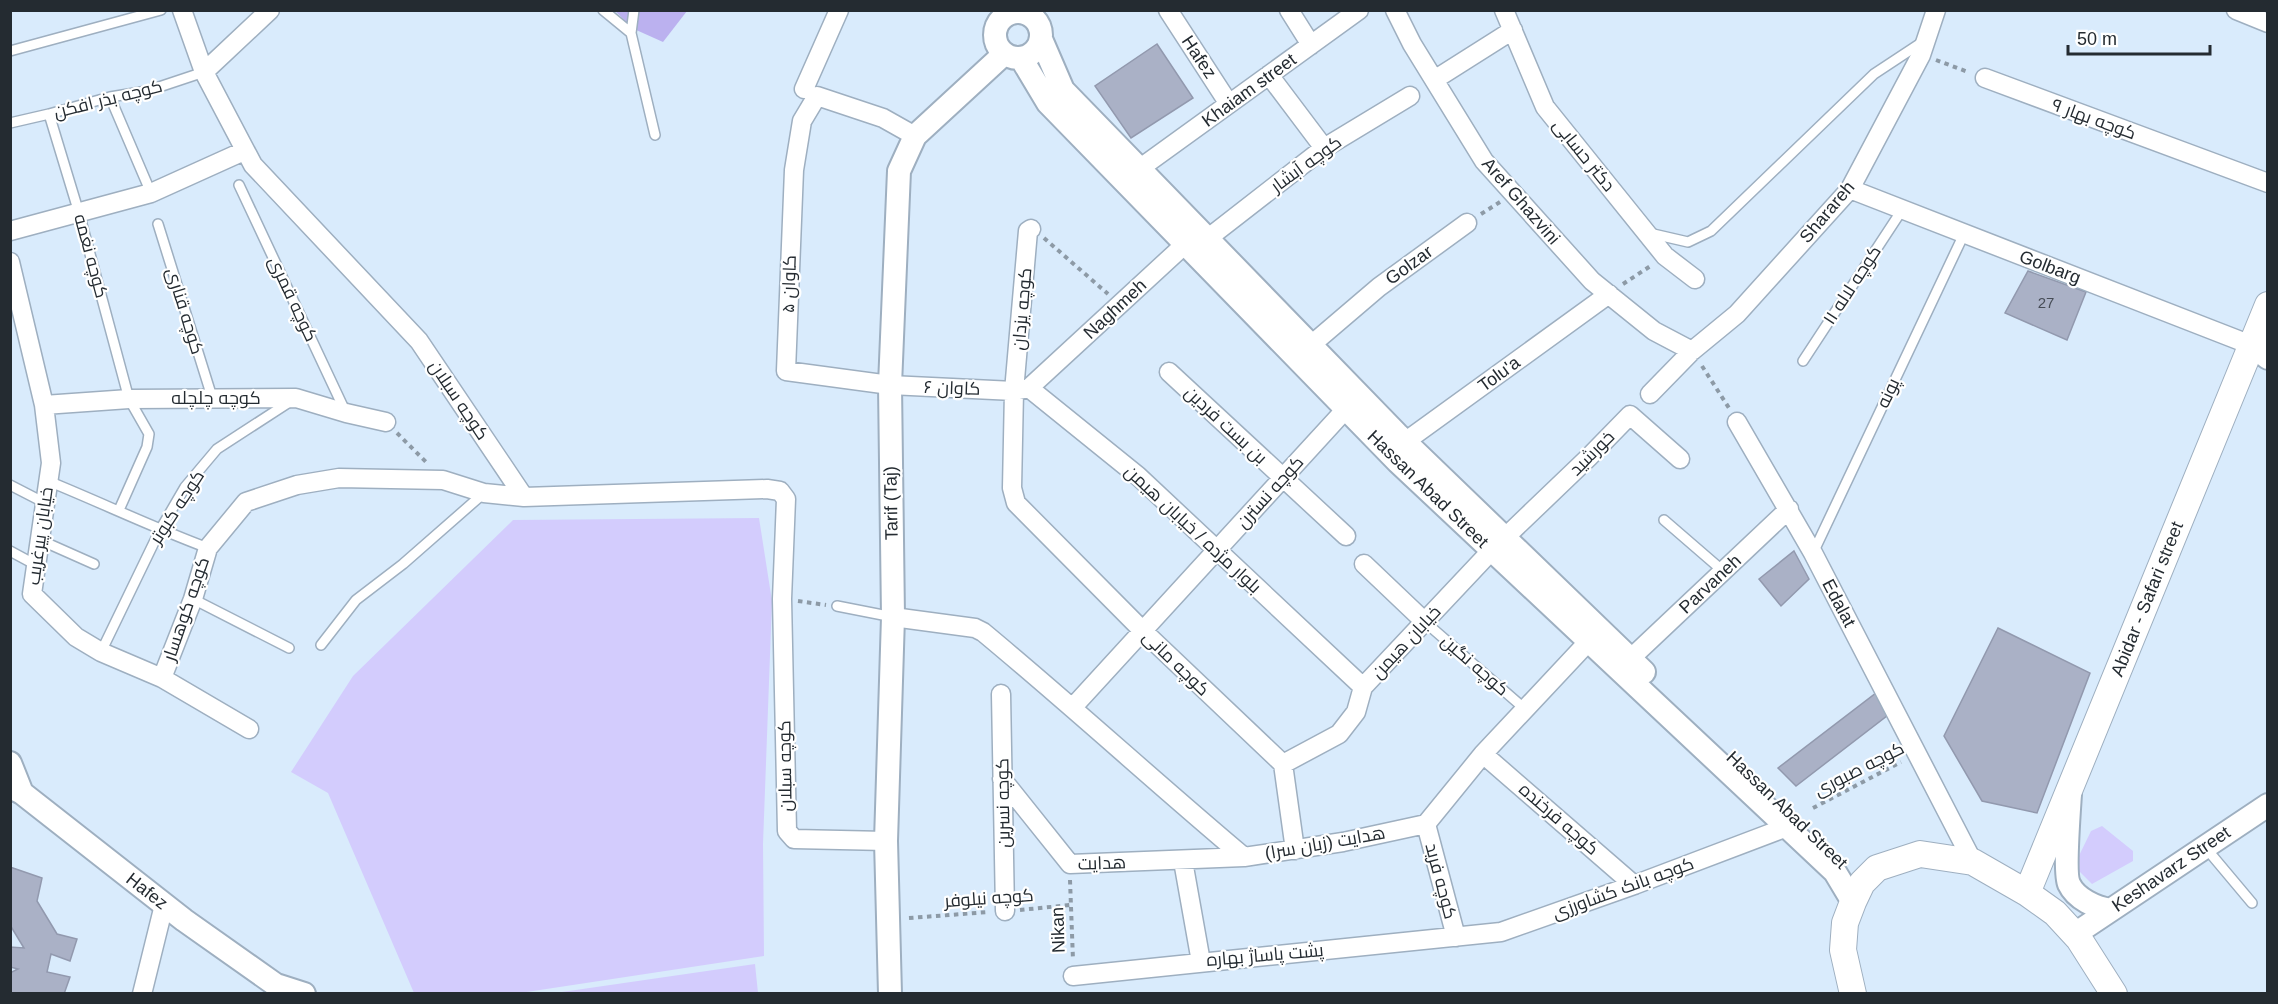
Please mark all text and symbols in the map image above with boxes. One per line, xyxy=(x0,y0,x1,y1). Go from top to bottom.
scale bar xyxy=(2068,18,2210,56)
text: 50 m xyxy=(2077,29,2117,49)
street label: Hafez xyxy=(1178,32,1220,82)
street label: Khaiam street xyxy=(1198,49,1300,131)
street label: کوچه بذر افکن xyxy=(52,76,165,124)
street label: کوچه بهار ۹ xyxy=(2048,95,2139,145)
street label: دکتر حسابی xyxy=(1548,115,1619,196)
street label: کوچه آبشار xyxy=(1266,132,1346,198)
street label: Aref Ghazvini xyxy=(1478,154,1564,248)
street label: Sharareh xyxy=(1796,177,1858,247)
street label: کوچه نغمه xyxy=(68,212,112,301)
street label: Golzar xyxy=(1382,241,1436,289)
street label: کوچه لاله ۱۱ xyxy=(1819,242,1887,329)
street label: Golbarg xyxy=(2017,246,2083,288)
street label: کوچه قمری xyxy=(263,253,321,346)
street label: کاوان ۵ xyxy=(778,255,801,313)
street label: کوچه قناری xyxy=(160,265,208,357)
street label: کوچه یزدان xyxy=(1008,267,1038,351)
street label: Naghmeh xyxy=(1080,275,1150,343)
house number: 27 xyxy=(2038,294,2054,311)
street label: Tolu'a xyxy=(1474,352,1524,396)
street label: کوچه سبلان xyxy=(424,357,493,445)
street label: پونه xyxy=(1873,375,1905,412)
street label: کاوان ۶ xyxy=(923,377,981,400)
street label: بن بست فردین xyxy=(1180,382,1271,469)
street label: کوچه چلچله xyxy=(171,388,261,410)
street label: Hassan Abad Street xyxy=(1363,426,1493,552)
street label: خورشید xyxy=(1566,427,1619,480)
street label: کوچه نسترن xyxy=(1232,452,1309,533)
street label: بلوار مژده / خیابان هیمن xyxy=(1120,461,1265,598)
street label: کوچه کبوتر xyxy=(145,466,210,550)
street label: Tarif (Taj) xyxy=(880,466,902,540)
street label: خیابان پیرغریب xyxy=(23,486,59,587)
street label: Abidar - Safari street xyxy=(2107,519,2187,679)
street label: Parvaneh xyxy=(1675,550,1745,618)
street label: کوچه کوهسار xyxy=(159,554,215,665)
street label: Edalat xyxy=(1818,576,1860,630)
street label: خیابان هیمن xyxy=(1367,602,1445,683)
street label: کوچه مانی xyxy=(1137,626,1213,701)
street label: کوچه نگین xyxy=(1436,630,1513,701)
street label: کوچه سبلان xyxy=(774,720,798,812)
street label: کوچه صبوری xyxy=(1811,738,1908,802)
street label: Hassan Abad Street xyxy=(1722,747,1852,873)
street label: کوچه نسرین xyxy=(992,758,1016,848)
street label: کوچه فرخنده xyxy=(1514,779,1603,860)
street label: Keshavarz Street xyxy=(2108,822,2234,916)
street label: هدایت (زبان سرا) xyxy=(1263,823,1387,864)
street label: کوچه فرید xyxy=(1419,841,1461,922)
street label: هدایت xyxy=(1078,852,1126,874)
street label: کوچه بانک کشاورزی xyxy=(1550,853,1697,925)
street label: Hafez xyxy=(122,869,172,913)
street label: کوچه نیلوفر xyxy=(943,885,1034,913)
street label: Nikan xyxy=(1047,907,1069,953)
street label: پشت پاساژ بهاره xyxy=(1206,940,1325,972)

